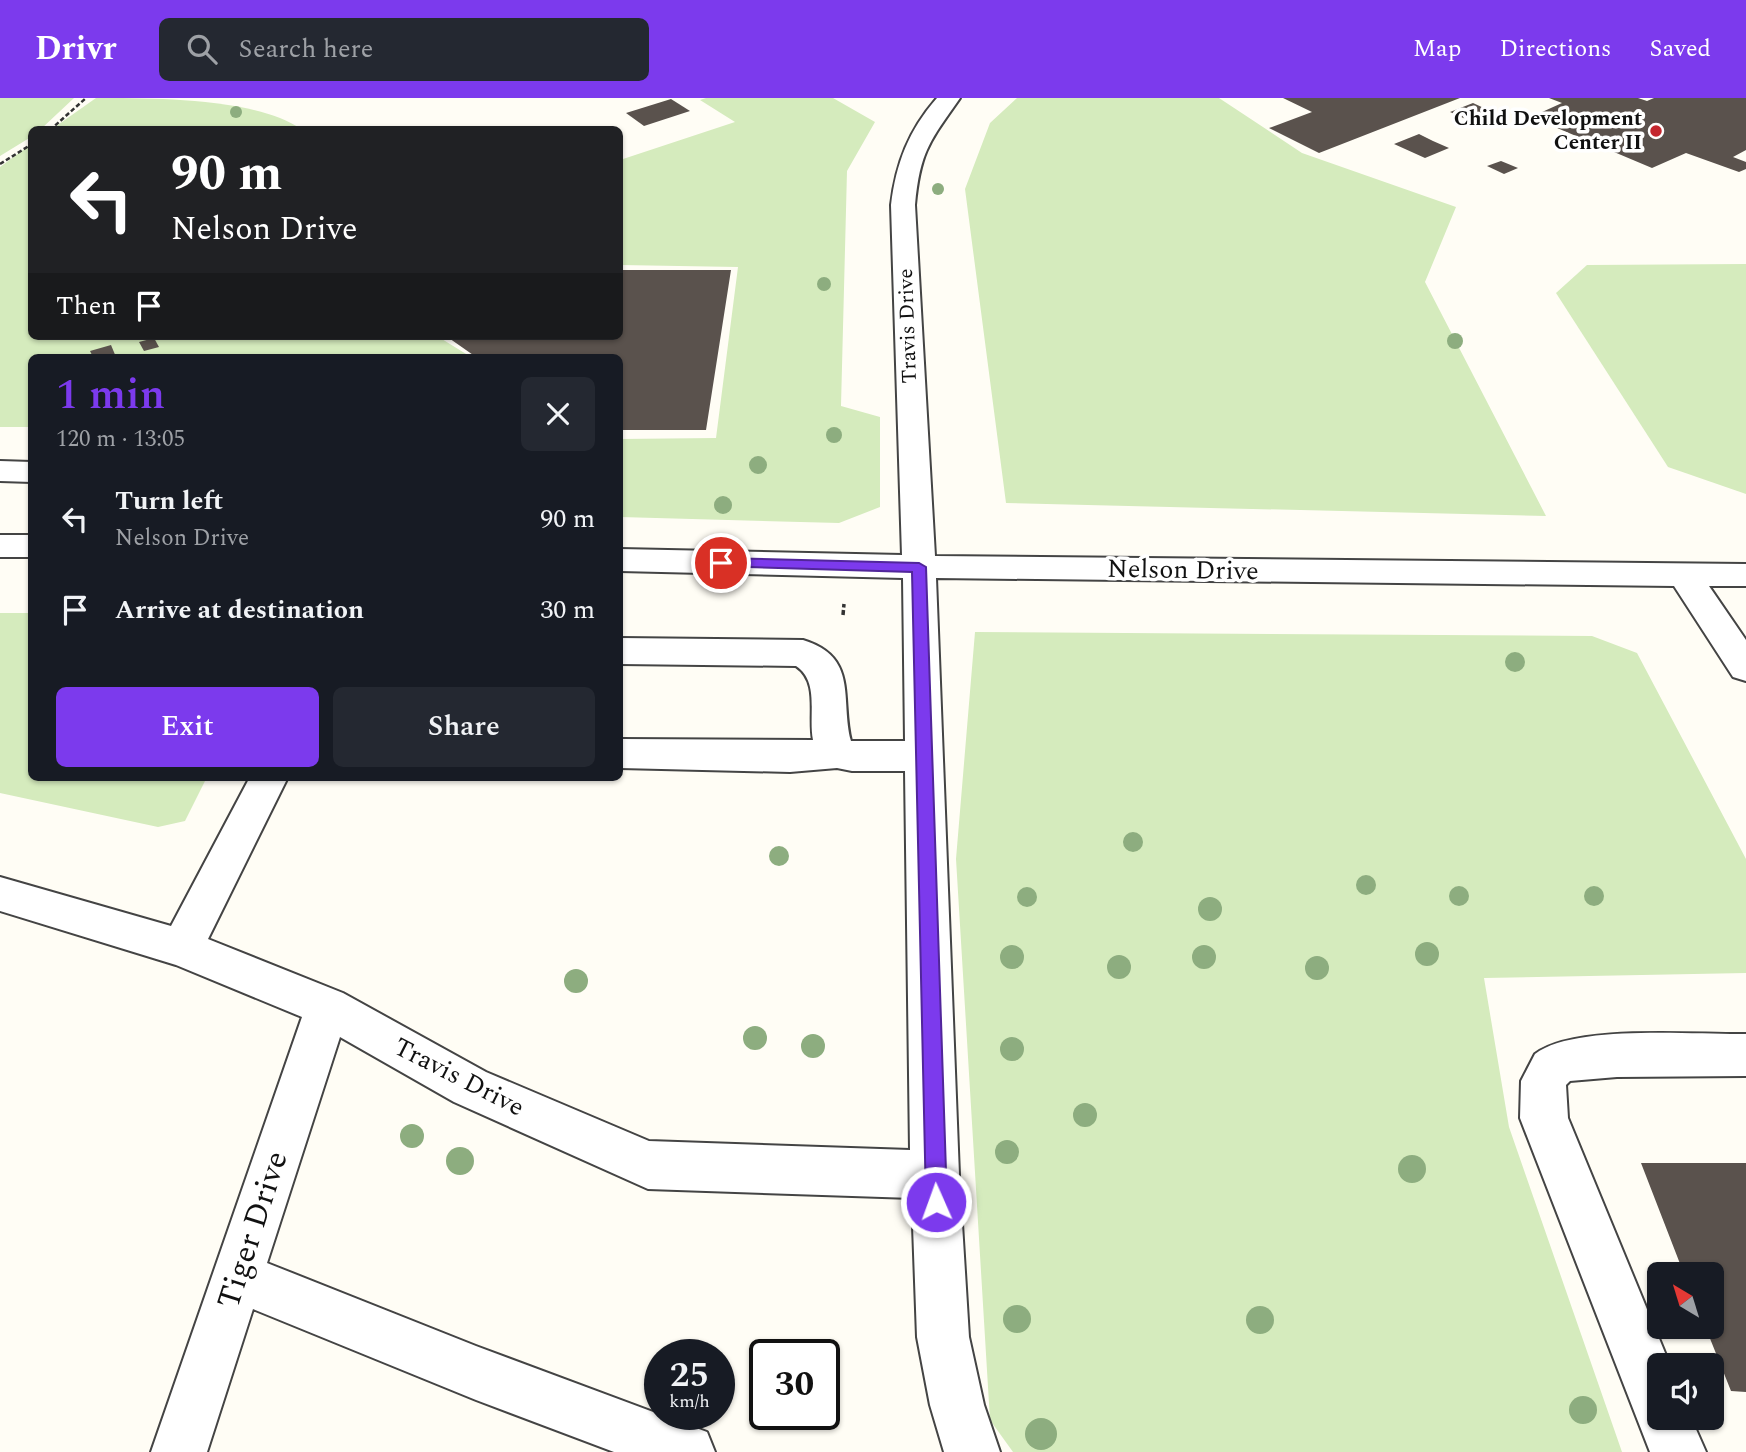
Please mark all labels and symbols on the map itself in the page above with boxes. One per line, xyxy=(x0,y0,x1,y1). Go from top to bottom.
place label: Child Development Center II xyxy=(1454,103,1642,159)
marker: Child Development Center II xyxy=(1648,123,1664,139)
street label: Travis Drive xyxy=(890,268,926,384)
pin xyxy=(691,533,751,593)
street label: Nelson Drive xyxy=(1107,549,1259,591)
street label: Travis Drive xyxy=(387,1027,531,1127)
street label: Tiger Drive xyxy=(204,1145,302,1315)
position arrow xyxy=(899,1165,973,1239)
north arrow xyxy=(1647,1262,1724,1339)
speed limit sign: 30 xyxy=(749,1339,840,1430)

